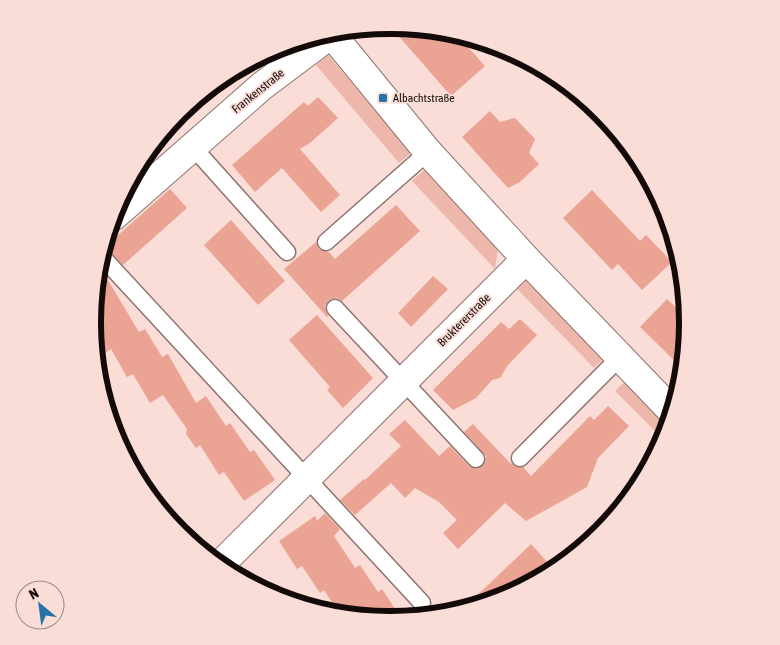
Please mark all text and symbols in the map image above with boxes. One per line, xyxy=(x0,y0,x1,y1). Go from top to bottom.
street label: Frankenstraße xyxy=(229,66,287,116)
place label: Albachtstraße xyxy=(393,91,455,105)
marker: Albachtstraße xyxy=(377,92,389,104)
street label: Bruktererstraße xyxy=(435,291,493,349)
north arrow xyxy=(15,580,65,630)
text: N xyxy=(26,585,41,603)

